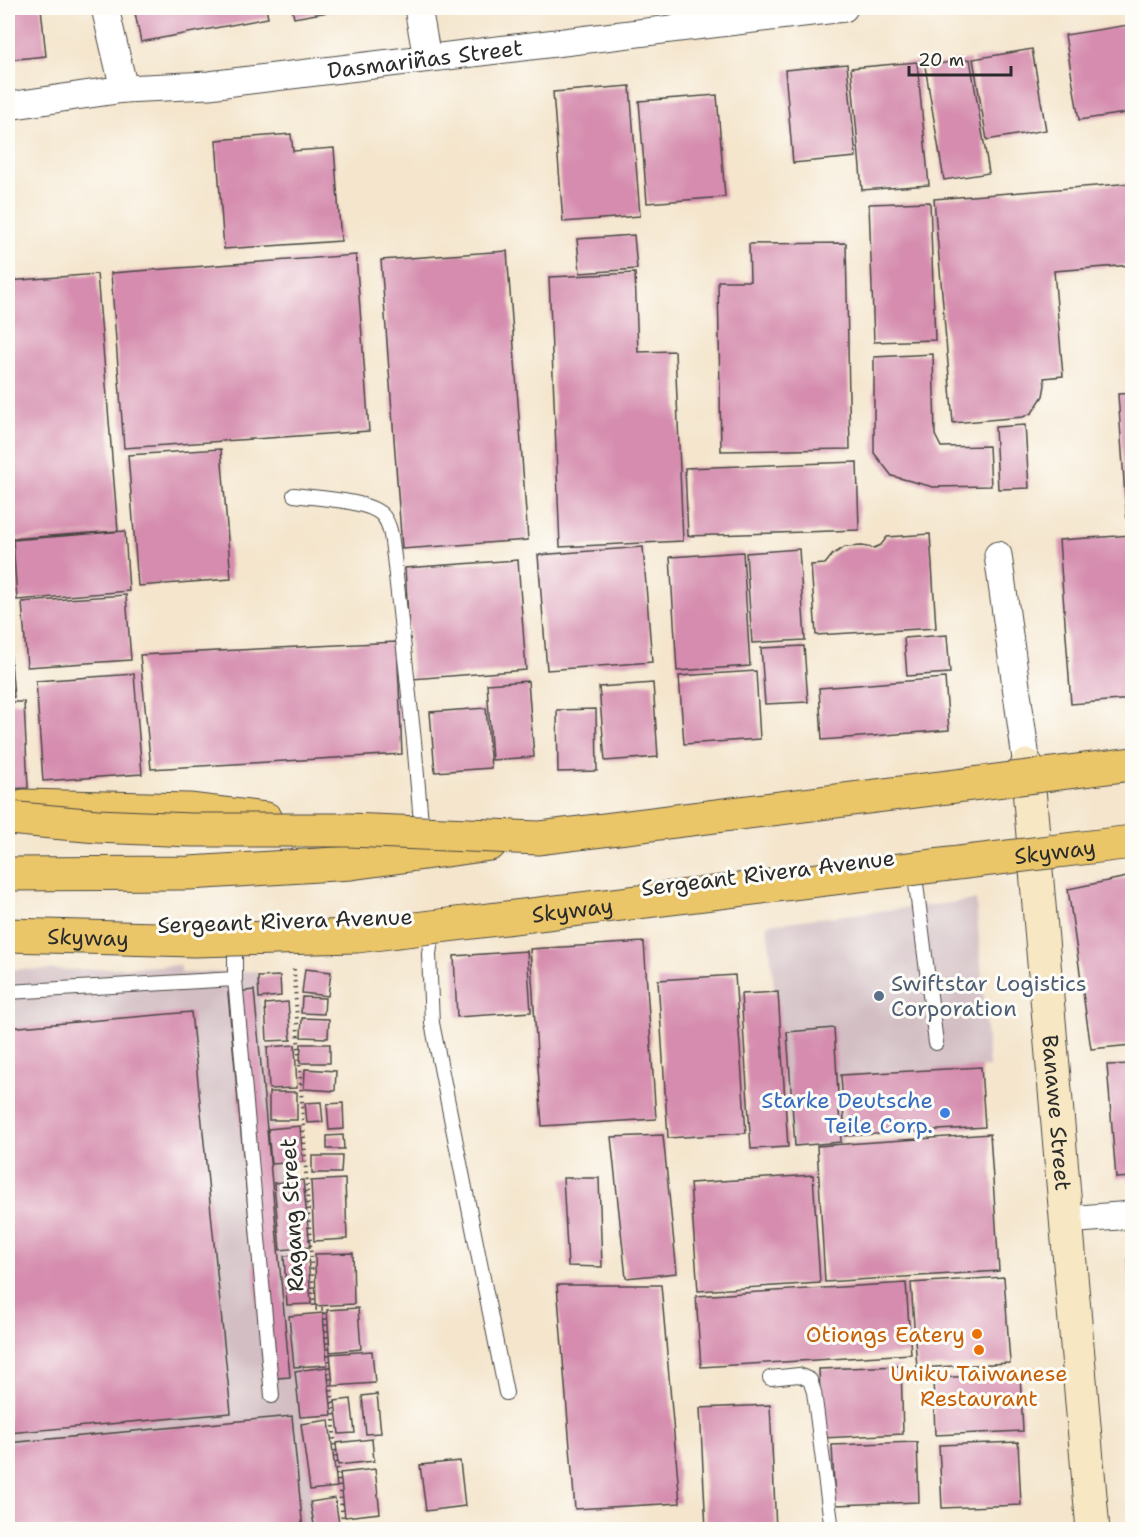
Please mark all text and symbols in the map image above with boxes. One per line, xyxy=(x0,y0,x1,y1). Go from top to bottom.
street label: Dasmariñas Street xyxy=(326,33,524,85)
scale bar xyxy=(909,39,1011,77)
text: 20 m xyxy=(918,48,964,72)
street label: Skyway xyxy=(1013,832,1097,871)
street label: Sergeant Rivera Avenue xyxy=(640,843,896,903)
street label: Skyway xyxy=(530,891,615,929)
street label: Sergeant Rivera Avenue xyxy=(157,902,413,940)
street label: Skyway xyxy=(47,922,129,953)
place label: Swiftstar Logistics Corporation xyxy=(891,969,1087,1023)
marker: Swiftstar Logistics Corporation xyxy=(872,989,886,1003)
street label: Banawe Street xyxy=(1036,1033,1078,1192)
place label: Starke Deutsche Teile Corp. xyxy=(761,1086,933,1140)
marker: Starke Deutsche Teile Corp. xyxy=(938,1106,952,1120)
street label: Ragang Street xyxy=(273,1137,311,1293)
place label: Otiongs Eatery xyxy=(806,1320,965,1349)
marker: Otiongs Eatery xyxy=(970,1327,984,1341)
marker: Uniku Taiwanese Restaurant xyxy=(972,1343,986,1357)
place label: Uniku Taiwanese Restaurant xyxy=(890,1359,1068,1413)

